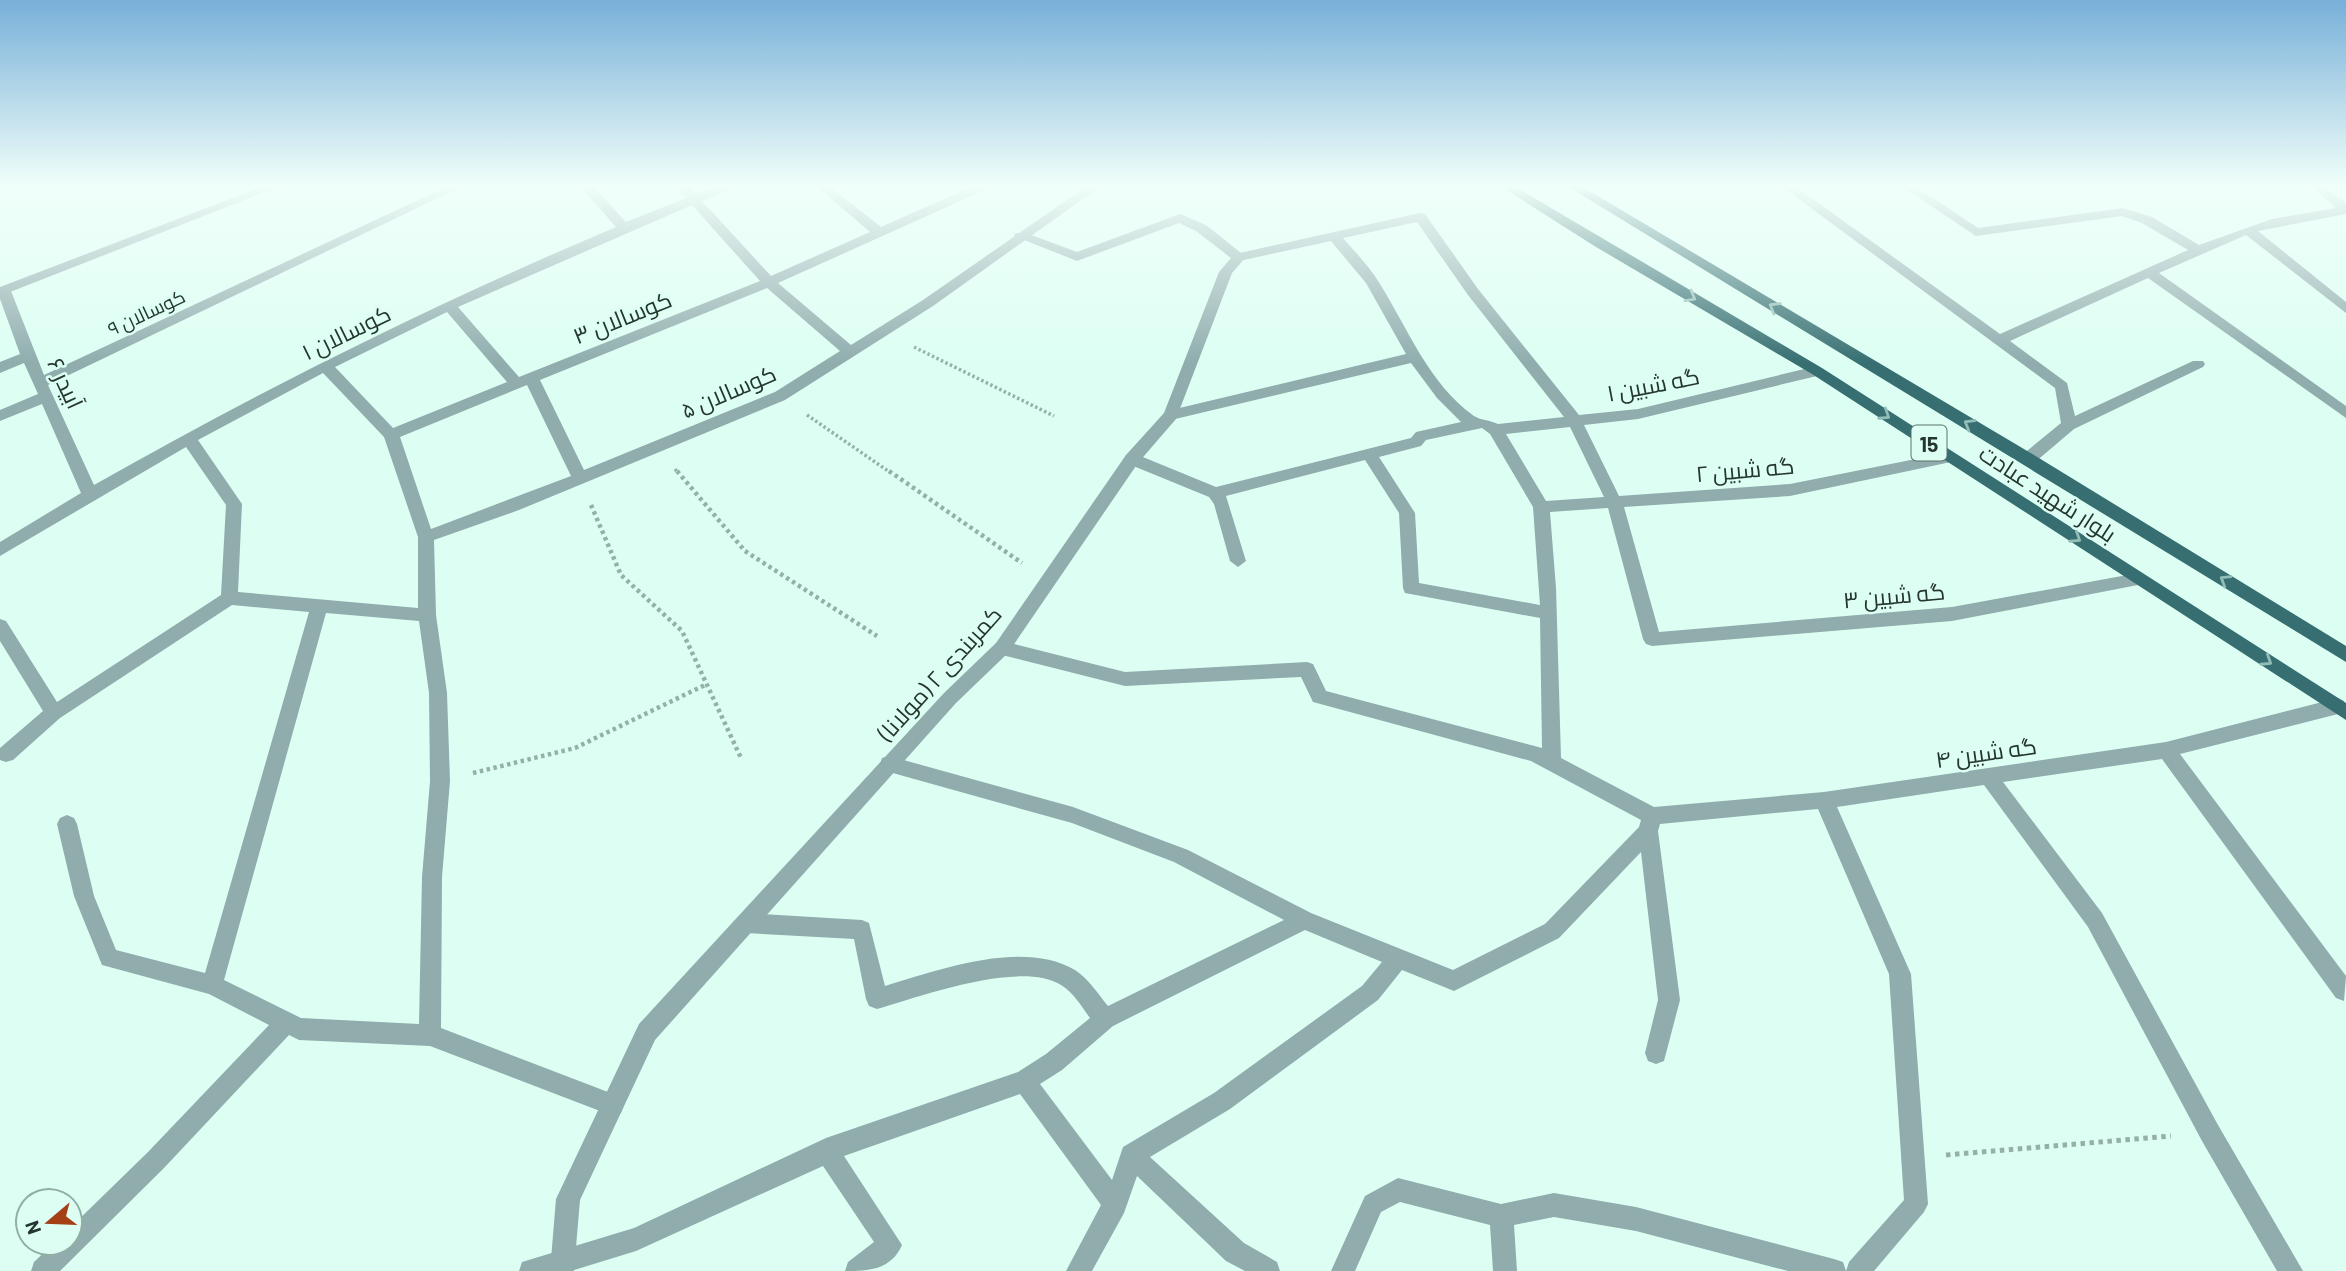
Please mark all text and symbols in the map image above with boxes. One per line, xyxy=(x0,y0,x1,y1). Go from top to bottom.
street label: کوسالان ۹ xyxy=(104,284,189,341)
street label: کوسالان ۳ xyxy=(569,285,676,350)
one-way arrow xyxy=(1683,289,1696,302)
street label: کوسالان ۱ xyxy=(297,299,395,366)
one-way arrow xyxy=(1769,302,1782,315)
street label: آبیدر ۶ xyxy=(42,353,90,413)
street label: کوسالان ۵ xyxy=(676,358,780,424)
street label: گه شبین ۱ xyxy=(1604,361,1702,408)
one-way arrow xyxy=(1877,406,1890,419)
one-way arrow xyxy=(1964,419,1977,432)
road number: 15 xyxy=(1912,426,1946,460)
street label: بلوار شهید عبادت xyxy=(1974,438,2122,549)
street label: گه شبین ۲ xyxy=(1695,451,1796,488)
one-way arrow xyxy=(2068,530,2081,543)
one-way arrow xyxy=(2220,576,2233,589)
street label: گه شبین ۳ xyxy=(1842,577,1946,614)
street label: کمربندی ۲ (مولانا) xyxy=(870,600,1008,748)
one-way arrow xyxy=(2260,653,2273,666)
street label: گه شبین ۴ xyxy=(1934,731,2039,774)
north arrow xyxy=(14,1187,84,1257)
text: N xyxy=(20,1218,45,1237)

